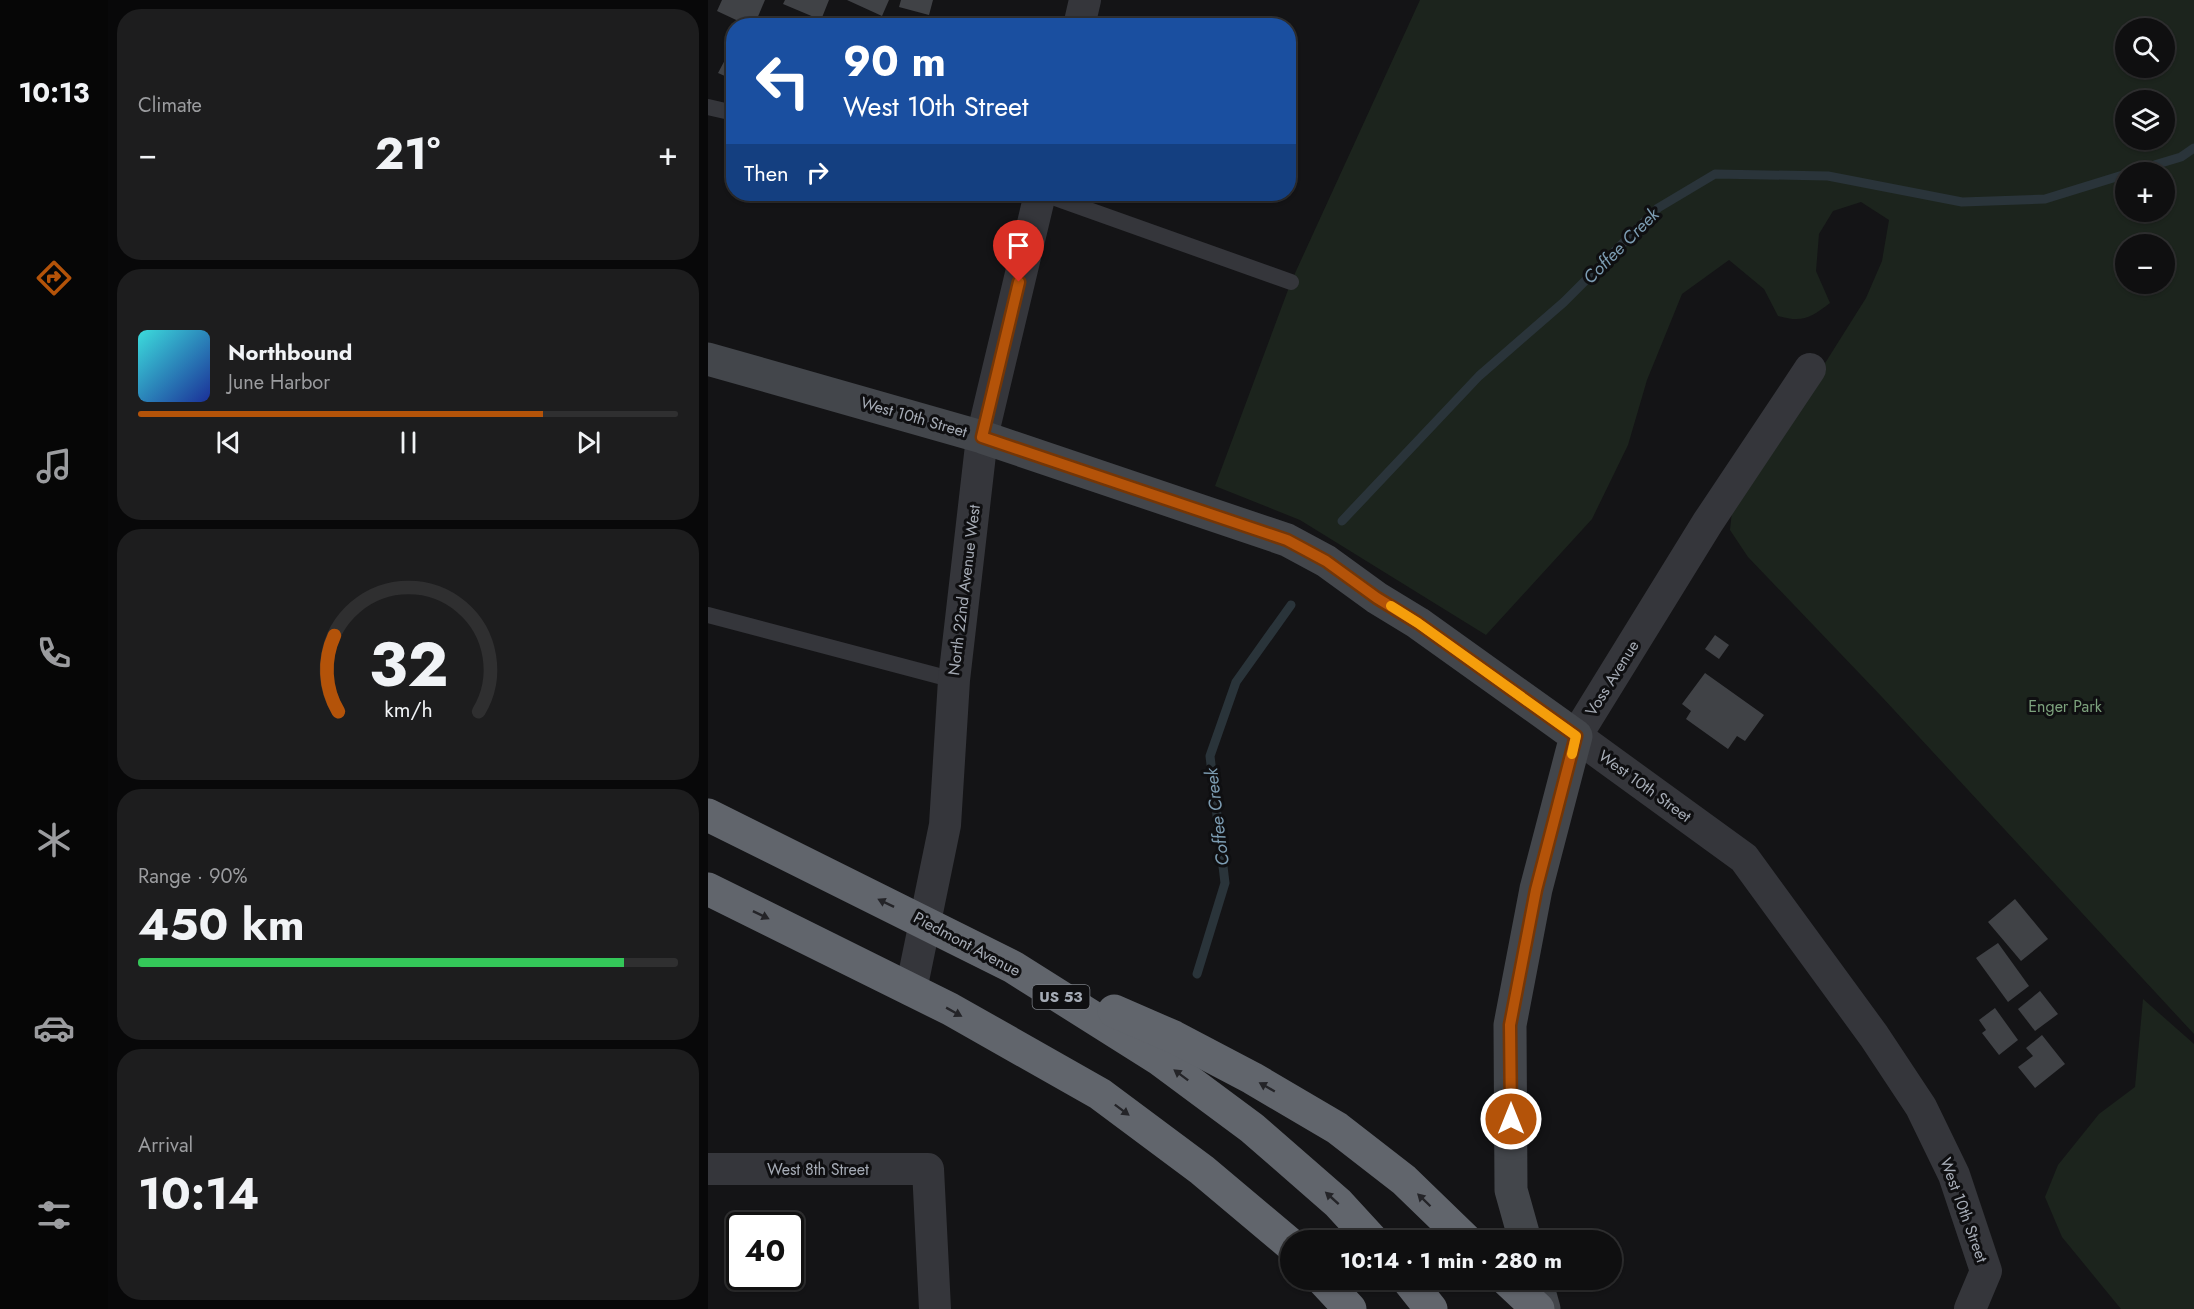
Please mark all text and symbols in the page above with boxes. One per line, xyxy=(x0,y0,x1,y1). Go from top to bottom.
map controls xyxy=(2115,18,2175,294)
button: search xyxy=(2115,18,2175,78)
text: 90 m xyxy=(843,31,946,92)
icon: left xyxy=(744,42,822,120)
text: 10:13 xyxy=(19,73,89,112)
text: West 10th Street xyxy=(843,87,1028,126)
button: layers xyxy=(2115,90,2175,150)
text: Climate xyxy=(138,91,202,120)
text: 21° xyxy=(375,121,440,186)
text: − xyxy=(138,130,157,177)
text: + xyxy=(658,130,678,177)
icon: right xyxy=(801,156,834,189)
text: Then xyxy=(744,157,789,189)
button: + xyxy=(2115,162,2175,222)
water label: Coffee Creek xyxy=(1577,201,1666,290)
pin xyxy=(993,220,1044,282)
icon: arrive xyxy=(1002,229,1035,262)
button: − xyxy=(2115,234,2175,294)
icon: directions xyxy=(33,257,75,299)
text: Northbound xyxy=(228,336,352,368)
text: June Harbor xyxy=(228,368,330,397)
street label: West 10th Street xyxy=(858,391,970,443)
icon: previous xyxy=(212,426,245,459)
icon: pause xyxy=(392,426,425,459)
icon: next xyxy=(572,426,605,459)
icon: music xyxy=(33,445,75,487)
street label: North 22nd Avenue West xyxy=(942,503,986,677)
text: 32 xyxy=(368,619,448,709)
icon: phone xyxy=(33,632,75,674)
street label: Voss Avenue xyxy=(1580,636,1644,720)
text: km/h xyxy=(384,694,432,725)
park label: Enger Park xyxy=(2028,695,2103,718)
street label: West 10th Street xyxy=(1594,744,1696,828)
water label: Coffee Creek xyxy=(1198,765,1236,867)
icon: climate xyxy=(33,819,75,861)
text: Range · 90% xyxy=(138,862,248,891)
text: 450 km xyxy=(138,892,305,957)
one-way arrow xyxy=(878,898,895,907)
street label: Piedmont Avenue xyxy=(909,906,1025,982)
one-way arrow xyxy=(752,910,769,920)
road number: US 53 xyxy=(1032,985,1090,1009)
icon: car xyxy=(33,1007,75,1049)
one-way arrow xyxy=(945,1007,962,1017)
one-way arrow xyxy=(1174,1069,1190,1081)
one-way arrow xyxy=(1258,1082,1275,1092)
position arrow xyxy=(1479,1087,1543,1151)
one-way arrow xyxy=(1114,1104,1129,1116)
text: Arrival xyxy=(138,1131,193,1160)
street label: West 10th Street xyxy=(1934,1154,1994,1266)
street label: West 8th Street xyxy=(767,1158,869,1181)
text: 10:14 xyxy=(138,1161,260,1226)
one-way arrow xyxy=(1325,1191,1340,1205)
one-way arrow xyxy=(1417,1193,1432,1207)
icon: filters xyxy=(33,1194,75,1236)
speed limit sign: 40 xyxy=(726,1212,804,1290)
text: 10:14 · 1 min · 280 m xyxy=(1340,1244,1562,1276)

